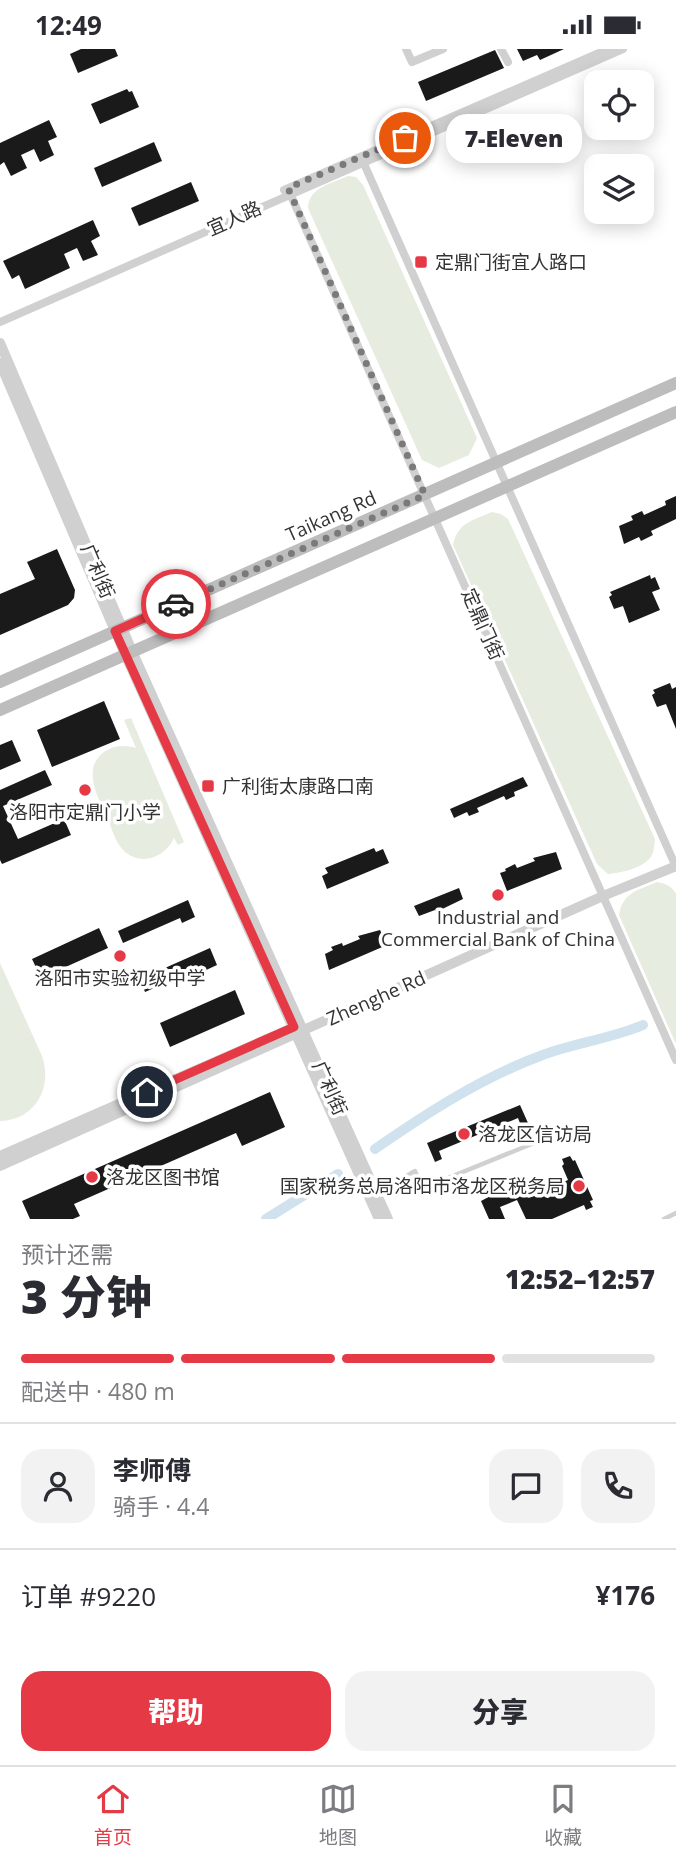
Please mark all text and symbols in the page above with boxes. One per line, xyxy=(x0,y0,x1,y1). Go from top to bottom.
text: 12:49 xyxy=(35,7,102,43)
map controls xyxy=(584,70,654,224)
button: locate xyxy=(584,70,654,140)
pin xyxy=(375,108,435,168)
callout: 7-Eleven xyxy=(447,113,584,163)
icon: bag xyxy=(386,119,424,157)
text: 7-Eleven xyxy=(465,122,563,154)
button: layers xyxy=(584,154,654,224)
street label: 宜人路 xyxy=(203,195,265,241)
place label: 定鼎门街宜人路口 xyxy=(435,249,587,275)
marker: 定鼎门街宜人路口 xyxy=(413,254,429,270)
street label: Taikang Rd xyxy=(282,484,380,548)
street label: 广利街 xyxy=(75,540,121,602)
courier xyxy=(141,569,211,639)
street label: 定鼎门街 xyxy=(456,584,510,664)
icon: car xyxy=(157,585,195,623)
place label: 广利街太康路口南 xyxy=(222,773,374,799)
marker: 广利街太康路口南 xyxy=(200,778,216,794)
marker: 洛阳市定鼎门小学 xyxy=(77,782,93,798)
place label: 洛阳市定鼎门小学 xyxy=(9,799,161,825)
marker: Industrial and Commercial Bank of China xyxy=(490,887,506,903)
place label: Industrial and Commercial Bank of China xyxy=(381,904,615,952)
marker: 洛阳市实验初级中学 xyxy=(112,948,128,964)
place label: 洛阳市实验初级中学 xyxy=(34,965,206,991)
street label: Zhenghe Rd xyxy=(322,965,430,1031)
street label: 广利街 xyxy=(307,1057,353,1119)
pin xyxy=(117,1062,177,1122)
icon: home xyxy=(128,1073,166,1111)
place label: 洛龙区信访局 xyxy=(478,1121,592,1147)
marker: 洛龙区信访局 xyxy=(456,1126,472,1142)
place label: 洛龙区图书馆 xyxy=(106,1164,220,1190)
marker: 洛龙区图书馆 xyxy=(84,1169,100,1185)
place label: 国家税务总局洛阳市洛龙区税务局 xyxy=(280,1173,565,1199)
marker: 国家税务总局洛阳市洛龙区税务局 xyxy=(571,1178,587,1194)
text: 预计还需 xyxy=(21,1238,113,1270)
text: 12:52–12:57 xyxy=(505,1261,655,1297)
text: 3 分钟 xyxy=(21,1265,152,1327)
text: 配送中 · 480 m xyxy=(21,1375,175,1407)
button: person xyxy=(21,1449,95,1523)
button: chat xyxy=(489,1449,563,1523)
button: phone xyxy=(581,1449,655,1523)
text: 李师傅 xyxy=(113,1452,191,1488)
text: 骑手 · 4.4 xyxy=(113,1490,209,1522)
text: ¥176 xyxy=(596,1577,655,1613)
text: 订单 #9220 xyxy=(21,1578,156,1614)
button: 帮助 xyxy=(21,1671,331,1751)
button: 分享 xyxy=(345,1671,655,1751)
tab: 首页 xyxy=(94,1780,132,1850)
tab: 地图 xyxy=(319,1780,357,1850)
tab: 收藏 xyxy=(544,1780,582,1850)

